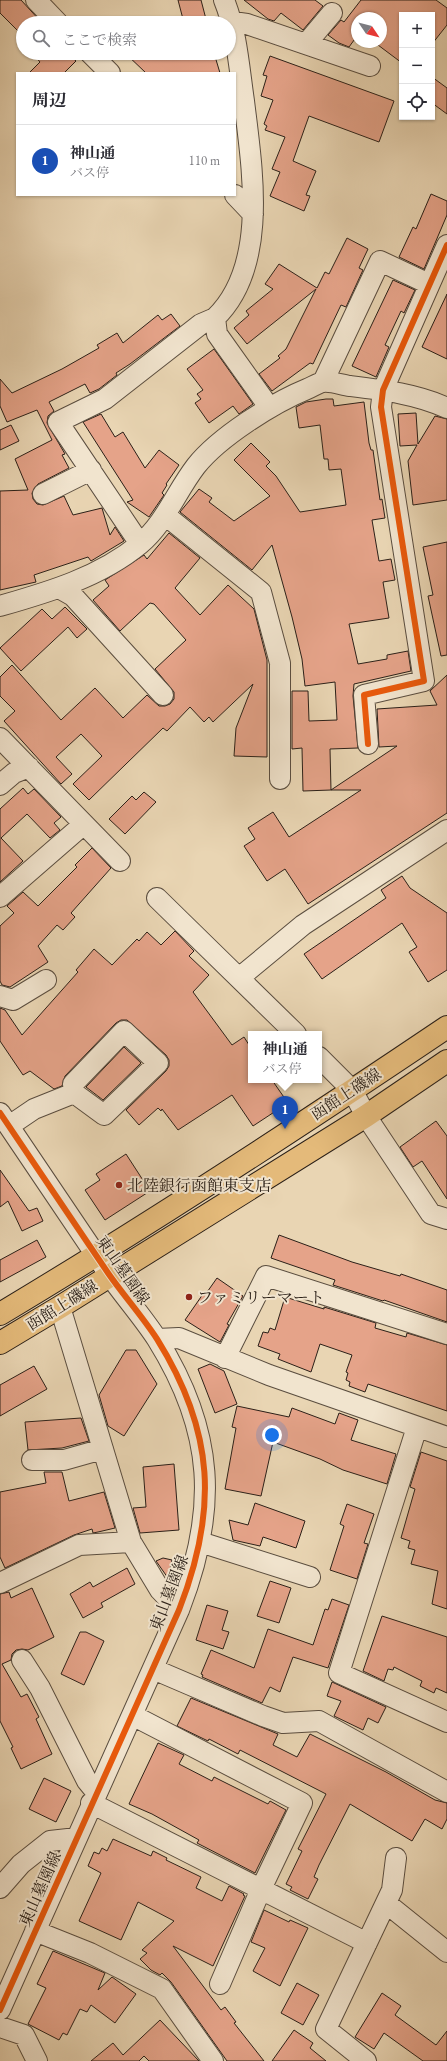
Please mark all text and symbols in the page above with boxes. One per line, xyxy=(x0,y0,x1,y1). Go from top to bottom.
north arrow xyxy=(351,12,387,48)
map controls xyxy=(399,12,435,120)
button: + xyxy=(399,12,435,48)
search box xyxy=(16,16,236,60)
icon: search xyxy=(30,27,52,49)
text: ここで検索 xyxy=(62,30,137,49)
button: − xyxy=(399,48,435,84)
button: locate xyxy=(399,84,435,120)
text: 周辺 xyxy=(32,89,66,111)
text: 神山通 xyxy=(70,143,115,162)
text: 1 xyxy=(42,152,48,169)
text: 110 m xyxy=(189,152,220,169)
text: バス停 xyxy=(70,164,109,181)
popup xyxy=(248,1031,322,1083)
text: 神山通 xyxy=(262,1039,308,1058)
text: バス停 xyxy=(262,1060,302,1077)
street label: 函館上磯線 xyxy=(307,1063,385,1125)
pin: 1 xyxy=(272,1096,298,1129)
place label: 北陸銀行函館東支店 xyxy=(127,1175,271,1196)
marker: 北陸銀行函館東支店 xyxy=(114,1180,124,1190)
street label: 東山墓園線 xyxy=(91,1231,155,1309)
street label: 函館上磯線 xyxy=(23,1275,101,1335)
place label: ファミリーマート xyxy=(197,1287,325,1308)
marker: ファミリーマート xyxy=(184,1292,194,1302)
your location xyxy=(262,1425,282,1445)
street label: 東山墓園線 xyxy=(145,1552,193,1634)
street label: 東山墓園線 xyxy=(14,1848,66,1930)

